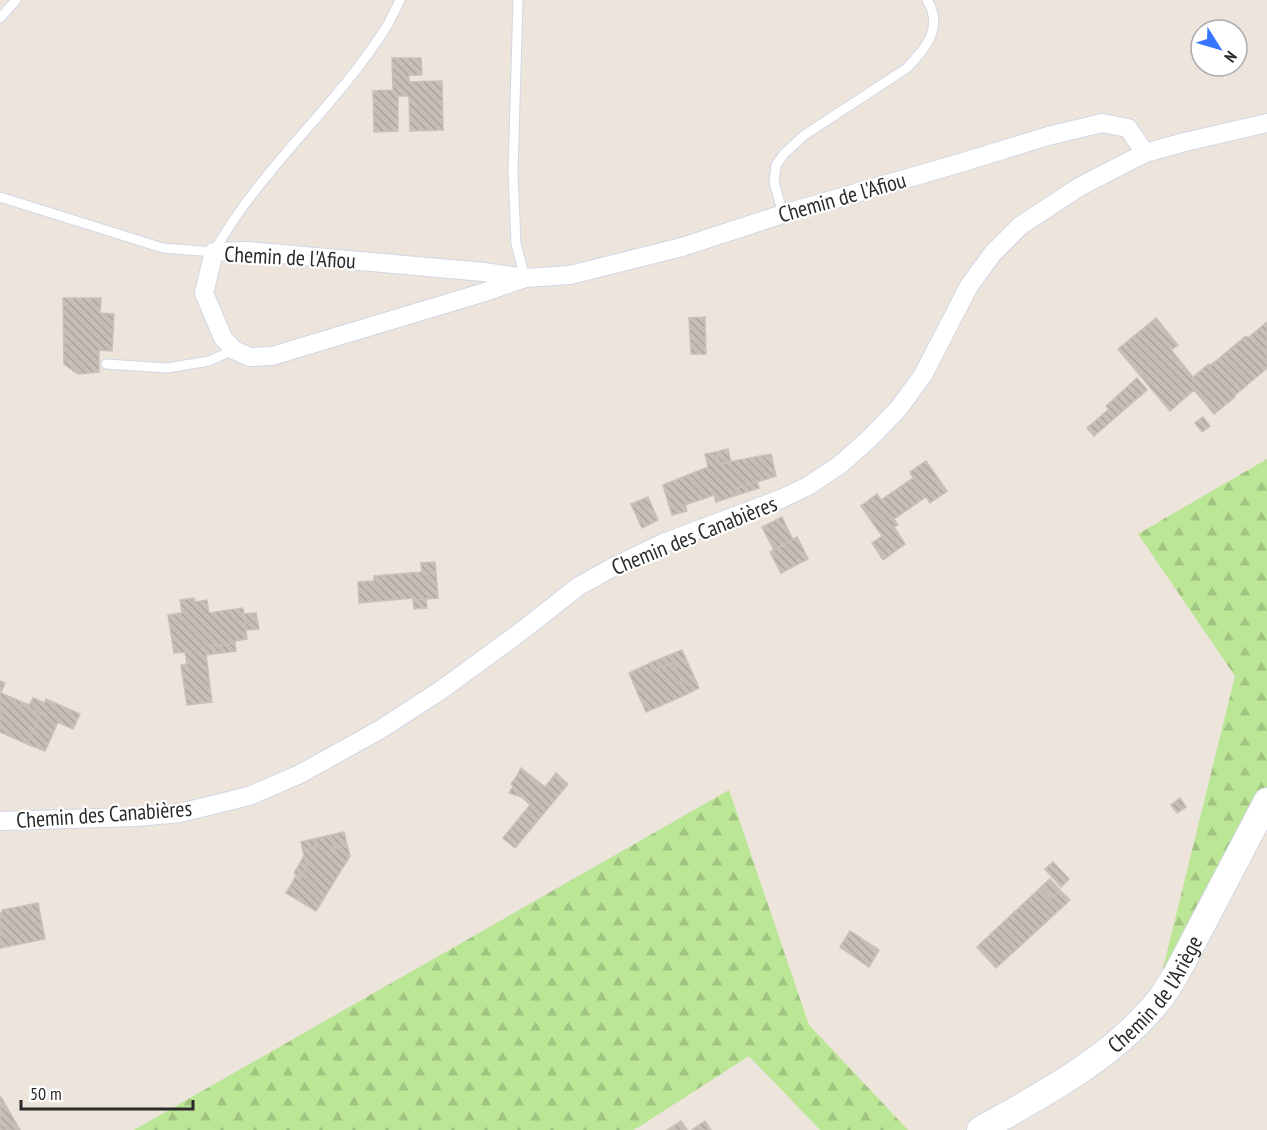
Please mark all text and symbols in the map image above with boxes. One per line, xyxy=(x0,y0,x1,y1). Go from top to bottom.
north arrow xyxy=(1189,18,1249,78)
text: N xyxy=(1220,48,1242,66)
street label: Chemin de l'Afiou xyxy=(775,165,909,229)
street label: Chemin de l'Afiou xyxy=(224,240,356,274)
street label: Chemin des Canabières xyxy=(607,489,781,581)
street label: Chemin des Canabières xyxy=(15,794,193,834)
street label: Chemin de l'Ariège xyxy=(1102,931,1208,1059)
scale bar xyxy=(21,1073,194,1111)
text: 50 m xyxy=(30,1082,62,1105)

